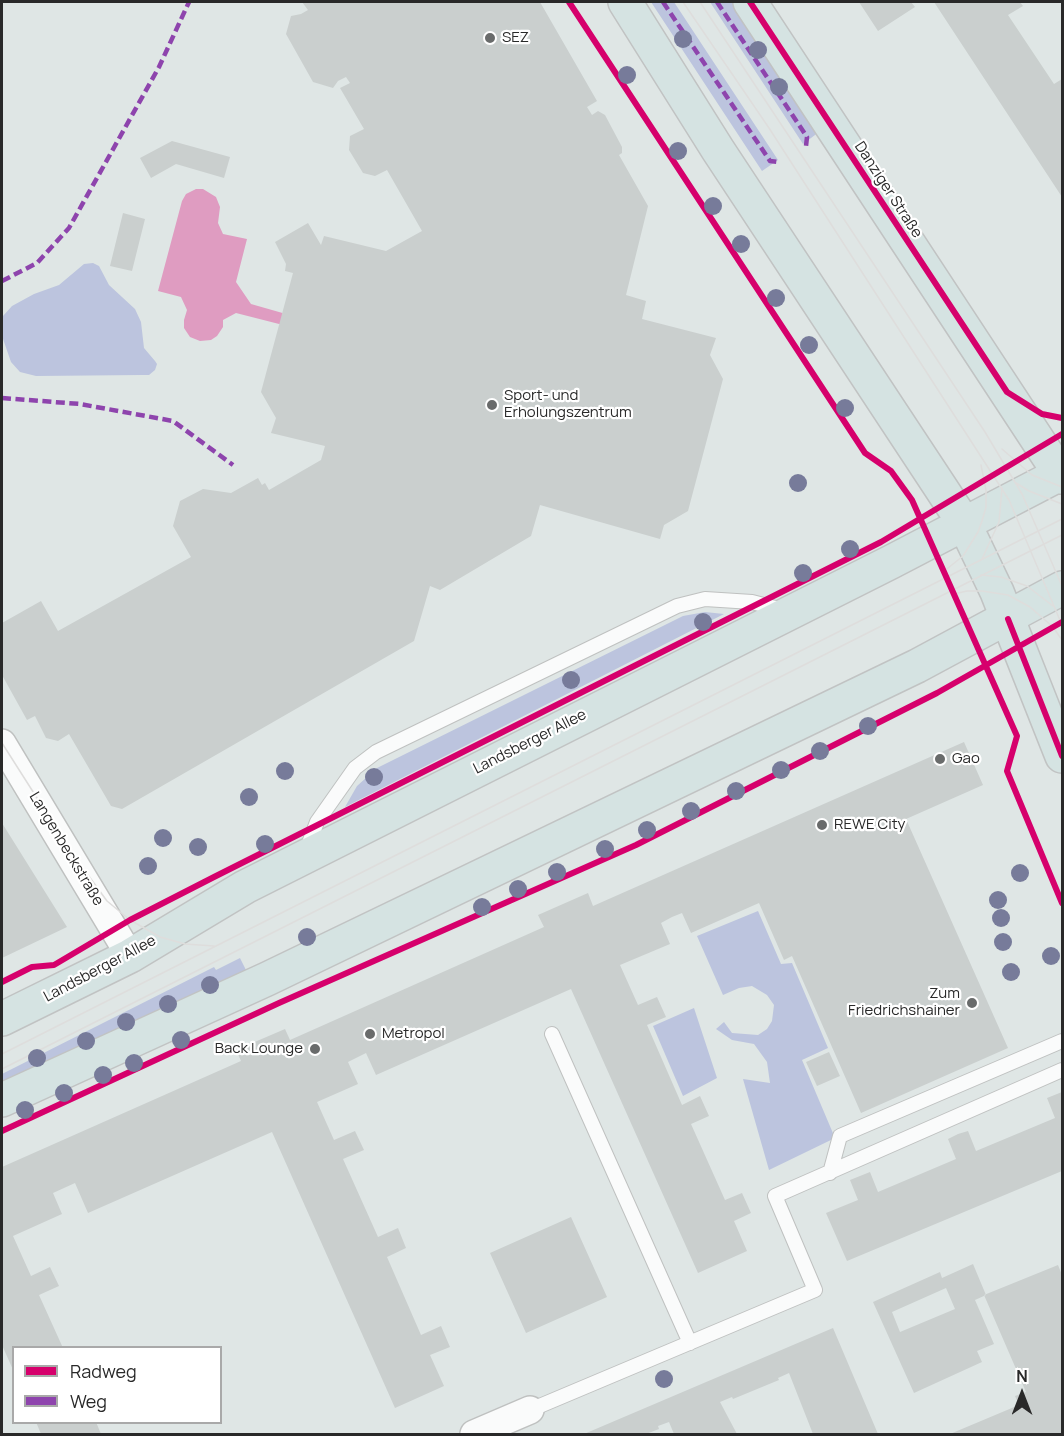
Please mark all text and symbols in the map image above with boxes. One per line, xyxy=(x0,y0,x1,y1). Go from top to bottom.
place label: SEZ xyxy=(502,29,529,47)
marker: SEZ xyxy=(483,31,497,45)
street label: Danziger Straße xyxy=(850,138,926,242)
place label: Sport- und Erholungszentrum xyxy=(504,387,632,422)
marker: Sport- und Erholungszentrum xyxy=(485,398,499,412)
street label: Landsberger Allee xyxy=(470,706,590,778)
place label: Gao xyxy=(952,750,980,768)
marker: Gao xyxy=(933,752,947,766)
street label: Langenbeckstraße xyxy=(25,789,107,909)
place label: REWE City xyxy=(834,816,906,834)
marker: REWE City xyxy=(815,818,829,832)
street label: Landsberger Allee xyxy=(41,932,159,1006)
place label: Zum Friedrichshainer xyxy=(848,985,960,1020)
marker: Zum Friedrichshainer xyxy=(965,996,979,1010)
place label: Metropol xyxy=(382,1025,445,1043)
marker: Metropol xyxy=(363,1027,377,1041)
place label: Back Lounge xyxy=(215,1040,303,1058)
marker: Back Lounge xyxy=(308,1042,322,1056)
legend xyxy=(12,1346,222,1424)
text: Radweg xyxy=(70,1359,137,1383)
north arrow xyxy=(992,1364,1052,1424)
text: N xyxy=(1016,1365,1028,1387)
text: Weg xyxy=(70,1389,107,1413)

